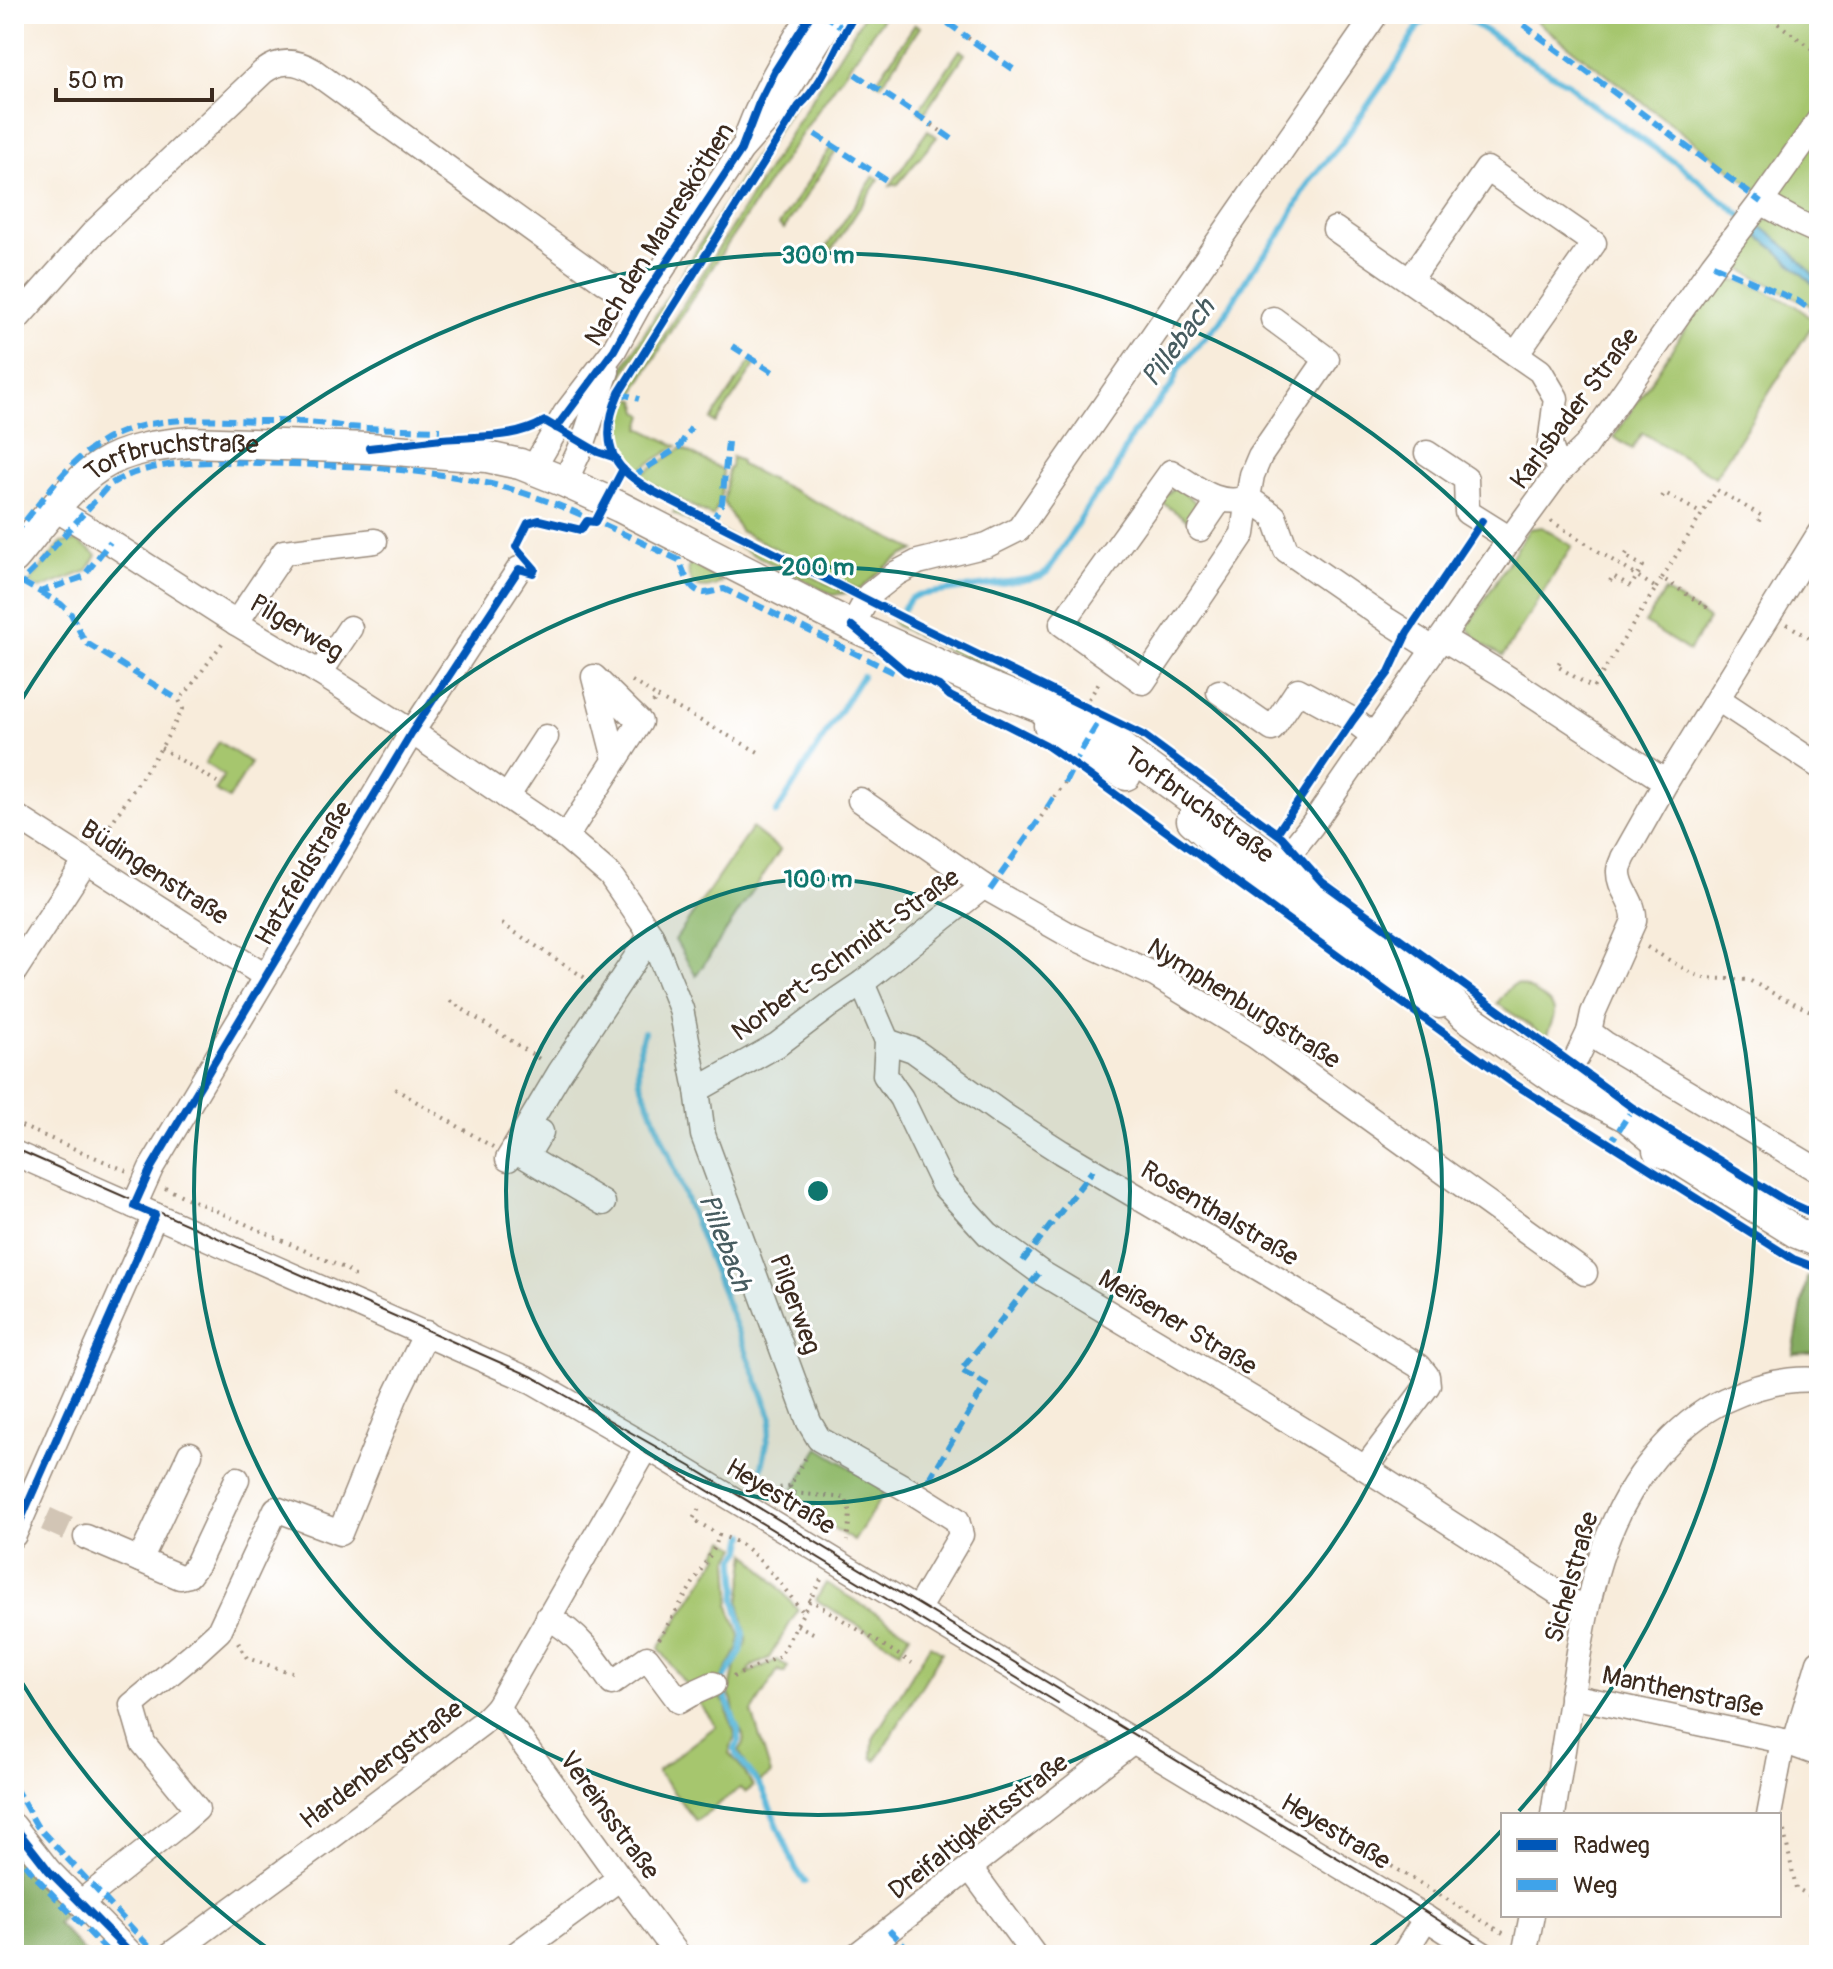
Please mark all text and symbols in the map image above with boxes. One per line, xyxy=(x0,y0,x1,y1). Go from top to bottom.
scale bar xyxy=(56,52,212,102)
text: 50 m xyxy=(68,66,124,95)
street label: Nach den Mauresköthen xyxy=(578,117,742,352)
text: 300 m xyxy=(782,241,854,270)
water label: Pillebach xyxy=(1134,290,1224,394)
street label: Karlsbader Straße xyxy=(1504,321,1646,496)
street label: Torfbruchstraße xyxy=(78,427,259,489)
text: 200 m xyxy=(782,553,854,582)
street label: Pilgerweg xyxy=(244,587,349,668)
street label: Torfbruchstraße xyxy=(1117,740,1280,871)
street label: Hatzfeldstraße xyxy=(248,795,360,952)
street label: Büdingenstraße xyxy=(74,813,235,933)
street label: Norbert-Schmidt-Straße xyxy=(725,861,966,1048)
text: 100 m xyxy=(784,865,852,894)
street label: Nymphenburgstraße xyxy=(1141,931,1346,1076)
street label: Rosenthalstraße xyxy=(1135,1154,1305,1274)
centre of rings xyxy=(804,1177,832,1205)
water label: Pillebach xyxy=(690,1189,760,1298)
street label: Pilgerweg xyxy=(762,1250,828,1359)
street label: Meißener Straße xyxy=(1092,1263,1263,1383)
street label: Heyestraße xyxy=(720,1452,841,1542)
street label: Sichelstraße xyxy=(1538,1508,1606,1646)
street label: Manthenstraße xyxy=(1599,1659,1767,1725)
street label: Hardenbergstraße xyxy=(294,1693,470,1836)
street label: Vereinsstraße xyxy=(552,1745,667,1886)
street label: Dreifaltigkeitsstraße xyxy=(882,1747,1075,1907)
street label: Heyestraße xyxy=(1275,1787,1396,1877)
legend xyxy=(1501,1813,1781,1917)
text: Radweg xyxy=(1573,1831,1650,1860)
text: Weg xyxy=(1573,1871,1617,1900)

